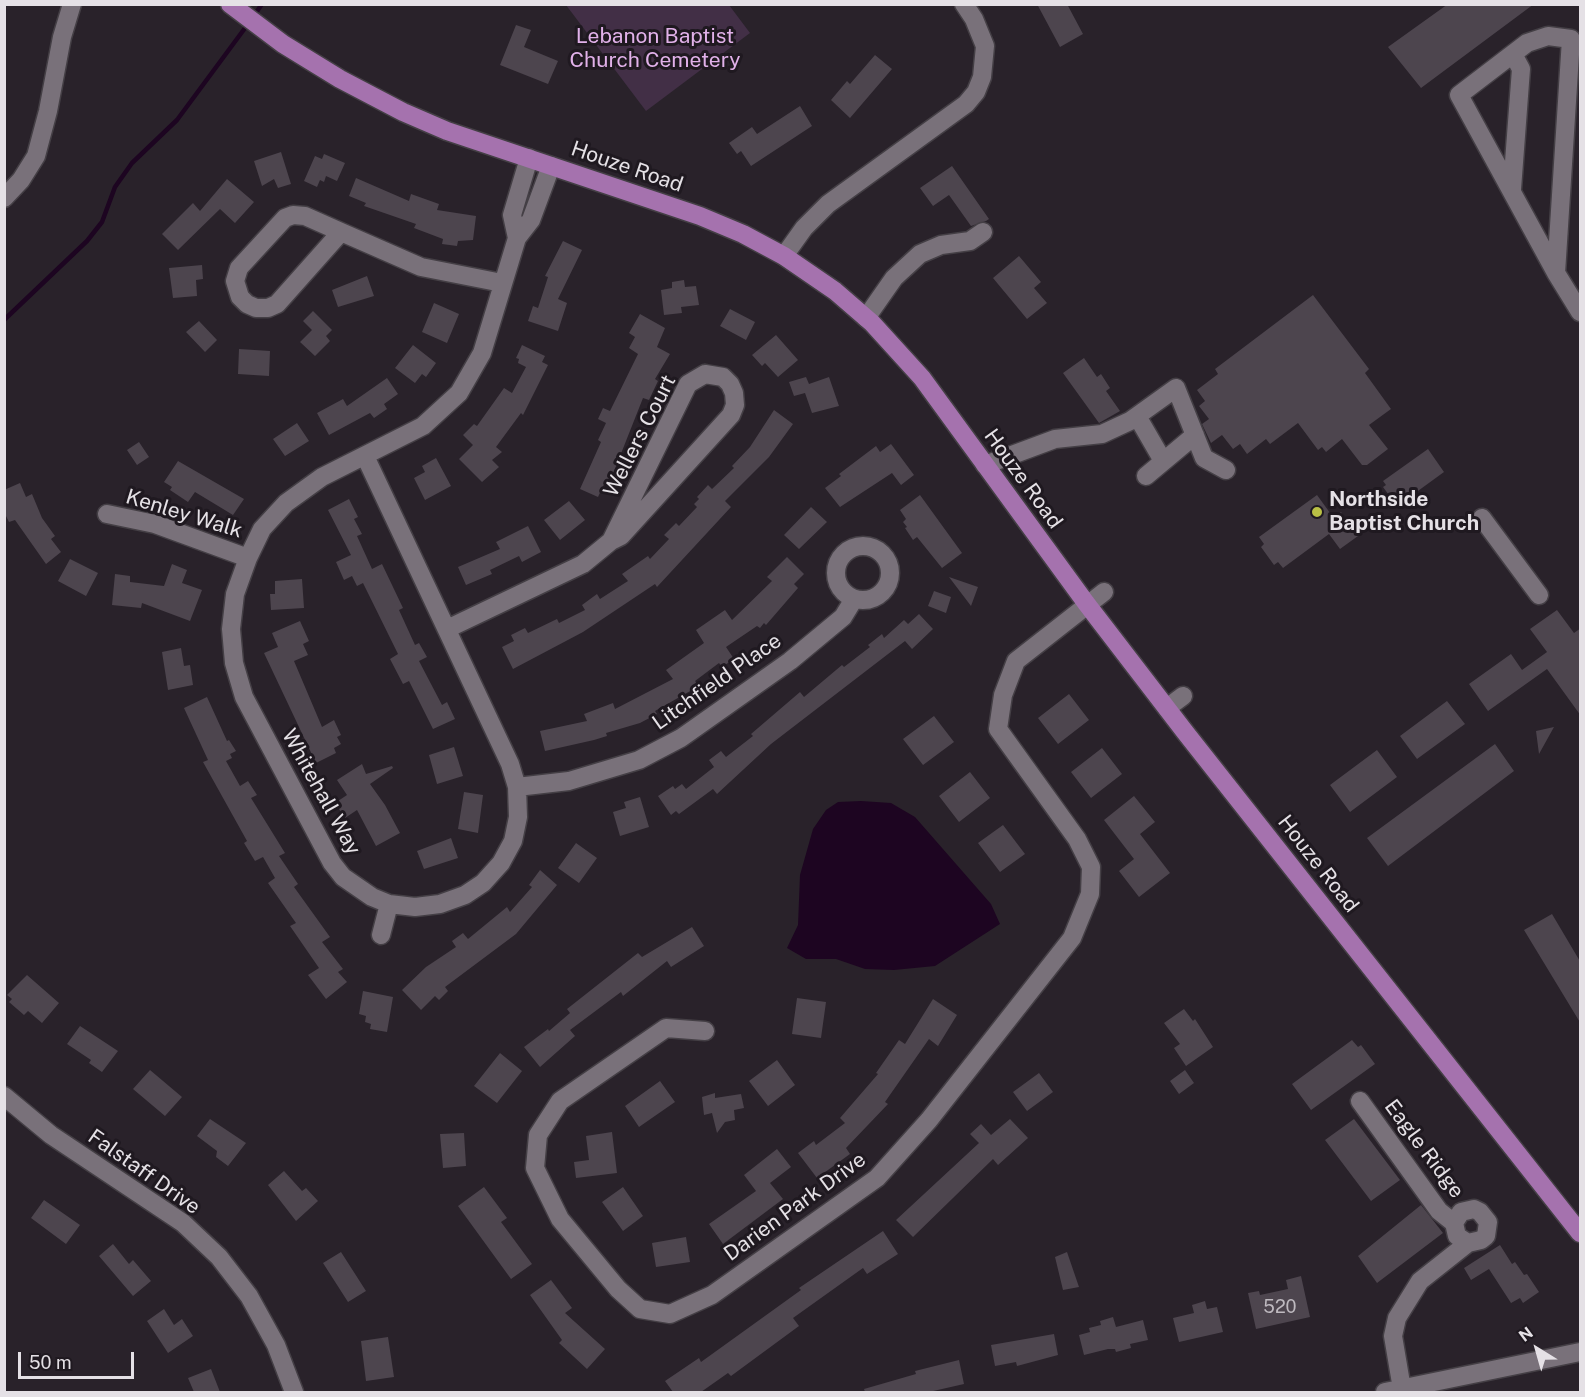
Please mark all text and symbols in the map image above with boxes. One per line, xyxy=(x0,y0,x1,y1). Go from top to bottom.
park label: Lebanon Baptist Church Cemetery xyxy=(570,24,740,74)
street label: Houze Road xyxy=(568,136,686,198)
street label: Wellers Court xyxy=(599,371,681,501)
street label: Houze Road xyxy=(979,424,1067,534)
street label: Kenley Walk xyxy=(123,484,245,544)
place label: Northside Baptist Church xyxy=(1329,487,1479,537)
marker: Northside Baptist Church xyxy=(1310,505,1324,519)
street label: Litchfield Place xyxy=(648,628,786,736)
street label: Whitehall Way xyxy=(276,725,366,859)
street label: Houze Road xyxy=(1272,810,1364,918)
street label: Eagle Ridge xyxy=(1379,1095,1469,1203)
street label: Falstaff Drive xyxy=(83,1124,205,1220)
street label: Darien Park Drive xyxy=(719,1147,871,1267)
house number: 520 xyxy=(1263,1296,1297,1318)
north arrow xyxy=(1507,1319,1567,1379)
text: N xyxy=(1515,1323,1537,1346)
scale bar xyxy=(21,1340,136,1378)
text: 50 m xyxy=(29,1352,72,1373)

